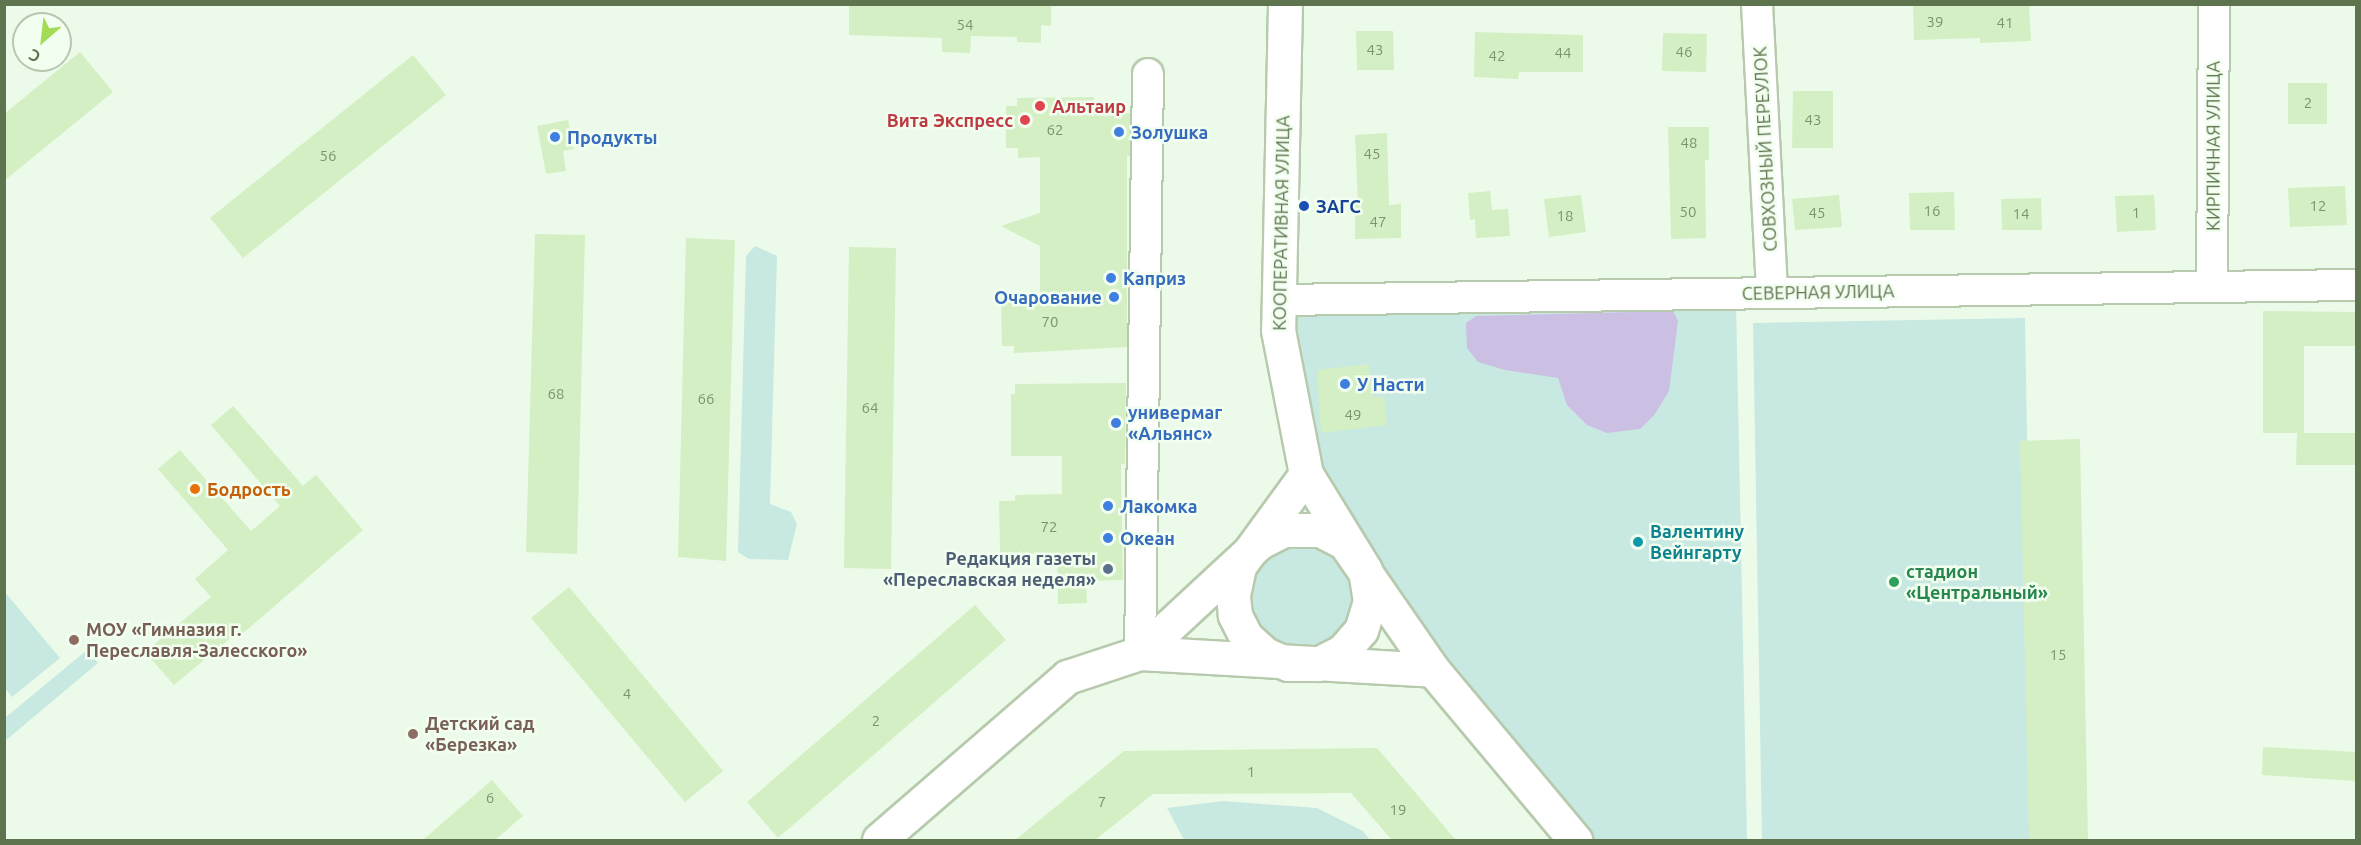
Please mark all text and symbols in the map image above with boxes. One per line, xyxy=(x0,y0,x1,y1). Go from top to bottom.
north arrow xyxy=(12,12,72,72)
house number: 39 xyxy=(1927,13,1943,31)
house number: 41 xyxy=(1997,14,2013,32)
house number: 54 xyxy=(957,16,973,34)
house number: 43 xyxy=(1367,41,1383,59)
house number: 46 xyxy=(1676,43,1692,61)
house number: 44 xyxy=(1555,44,1571,62)
text: С xyxy=(26,46,43,66)
street label: СОВХОЗНЫЙ ПЕРЕУЛОК xyxy=(1749,46,1781,252)
house number: 42 xyxy=(1489,47,1505,65)
street label: КИРПИЧНАЯ УЛИЦА xyxy=(2202,61,2224,231)
house number: 2 xyxy=(2304,94,2312,112)
place label: Альтаир xyxy=(1052,95,1126,117)
marker: Альтаир xyxy=(1033,99,1047,113)
place label: Вита Экспресс xyxy=(887,109,1013,131)
house number: 43 xyxy=(1805,111,1821,129)
marker: Вита Экспресс xyxy=(1018,113,1032,127)
street label: КООПЕРАТИВНАЯ УЛИЦА xyxy=(1268,115,1294,331)
house number: 62 xyxy=(1047,121,1063,139)
place label: Золушка xyxy=(1131,121,1208,143)
marker: Золушка xyxy=(1112,125,1126,139)
place label: Продукты xyxy=(567,126,657,148)
marker: Продукты xyxy=(548,130,562,144)
house number: 48 xyxy=(1681,134,1697,152)
house number: 45 xyxy=(1364,145,1380,163)
house number: 56 xyxy=(320,147,336,165)
place label: ЗАГС xyxy=(1316,195,1361,217)
house number: 12 xyxy=(2310,197,2326,215)
marker: ЗАГС xyxy=(1297,199,1311,213)
house number: 16 xyxy=(1924,202,1940,220)
house number: 50 xyxy=(1680,203,1696,221)
house number: 45 xyxy=(1809,204,1825,222)
house number: 1 xyxy=(2132,204,2140,222)
house number: 14 xyxy=(2013,205,2029,223)
house number: 18 xyxy=(1557,207,1573,225)
house number: 47 xyxy=(1370,213,1386,231)
place label: Каприз xyxy=(1123,267,1186,289)
marker: Каприз xyxy=(1104,271,1118,285)
street label: СЕВЕРНАЯ УЛИЦА xyxy=(1742,280,1894,304)
place label: Очарование xyxy=(994,286,1102,308)
marker: Очарование xyxy=(1107,290,1121,304)
house number: 70 xyxy=(1042,313,1058,331)
place label: У Насти xyxy=(1357,373,1424,395)
marker: У Насти xyxy=(1338,377,1352,391)
house number: 68 xyxy=(548,385,564,403)
house number: 66 xyxy=(698,390,714,408)
house number: 64 xyxy=(862,399,878,417)
place label: универмаг «Альянс» xyxy=(1128,402,1222,444)
house number: 49 xyxy=(1345,406,1361,424)
marker: универмаг «Альянс» xyxy=(1109,416,1123,430)
place label: Бодрость xyxy=(207,478,291,500)
marker: Бодрость xyxy=(188,482,202,496)
place label: Лакомка xyxy=(1120,495,1197,517)
marker: Лакомка xyxy=(1101,499,1115,513)
house number: 72 xyxy=(1041,518,1057,536)
place label: Валентину Вейнгарту xyxy=(1650,521,1744,564)
place label: Океан xyxy=(1120,527,1175,549)
marker: Океан xyxy=(1101,531,1115,545)
marker: Валентину Вейнгарту xyxy=(1631,535,1645,549)
place label: Редакция газеты «Переславская неделя» xyxy=(883,548,1096,590)
place label: стадион «Центральный» xyxy=(1906,561,2048,604)
marker: Редакция газеты «Переславская неделя» xyxy=(1101,562,1115,576)
marker: стадион «Центральный» xyxy=(1887,575,1901,589)
place label: МОУ «Гимназия г. Переславля-Залесского» xyxy=(86,619,307,662)
marker: МОУ «Гимназия г. Переславля-Залесского» xyxy=(67,633,81,647)
house number: 15 xyxy=(2050,646,2066,664)
house number: 4 xyxy=(623,685,631,703)
house number: 2 xyxy=(872,712,880,730)
place label: Детский сад «Березка» xyxy=(425,713,534,756)
marker: Детский сад «Березка» xyxy=(406,727,420,741)
house number: 1 xyxy=(1247,763,1255,781)
house number: 6 xyxy=(486,789,494,807)
house number: 7 xyxy=(1098,793,1106,811)
house number: 19 xyxy=(1390,801,1406,819)

